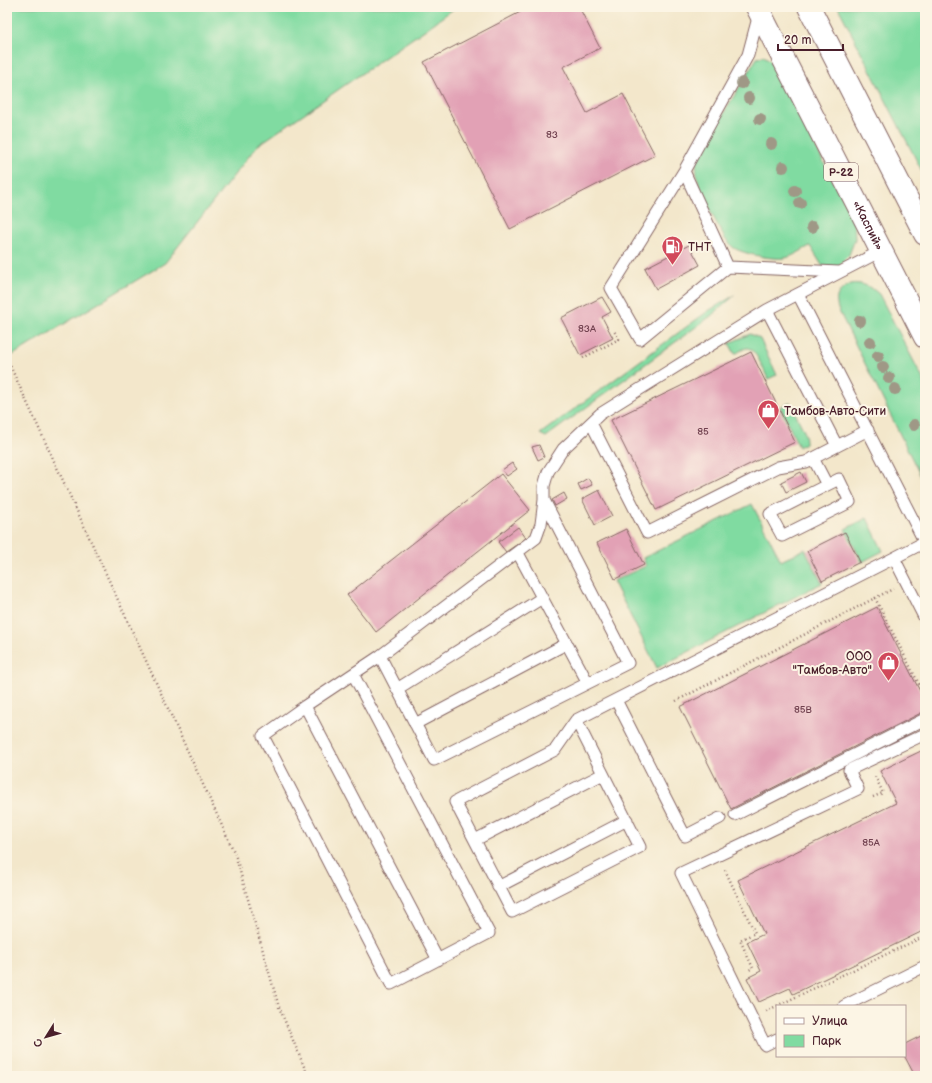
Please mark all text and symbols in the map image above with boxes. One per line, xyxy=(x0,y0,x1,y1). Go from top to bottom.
scale bar xyxy=(778,26,843,52)
text: 20 m xyxy=(784,33,811,48)
house number: 83 xyxy=(546,129,558,141)
road number: Р-22 xyxy=(824,163,858,181)
street label: «Каспий» xyxy=(849,198,887,253)
fuel station icon: ТНТ xyxy=(659,234,685,267)
place label: ТНТ xyxy=(688,240,711,255)
house number: 83А xyxy=(578,323,597,335)
shop icon: Тамбов-Авто-Сити xyxy=(756,398,782,431)
place label: Тамбов-Авто-Сити xyxy=(784,404,886,419)
house number: 85 xyxy=(697,426,709,438)
place label: ООО "Тамбов-Авто" xyxy=(792,649,872,678)
shop icon: ООО "Тамбов-Авто" xyxy=(875,650,901,683)
house number: 85В xyxy=(794,704,813,716)
house number: 85А xyxy=(862,837,881,849)
legend xyxy=(776,1005,906,1057)
text: Улица xyxy=(812,1014,848,1029)
north arrow xyxy=(26,1017,66,1057)
text: Парк xyxy=(812,1034,842,1049)
text: С xyxy=(31,1035,46,1050)

